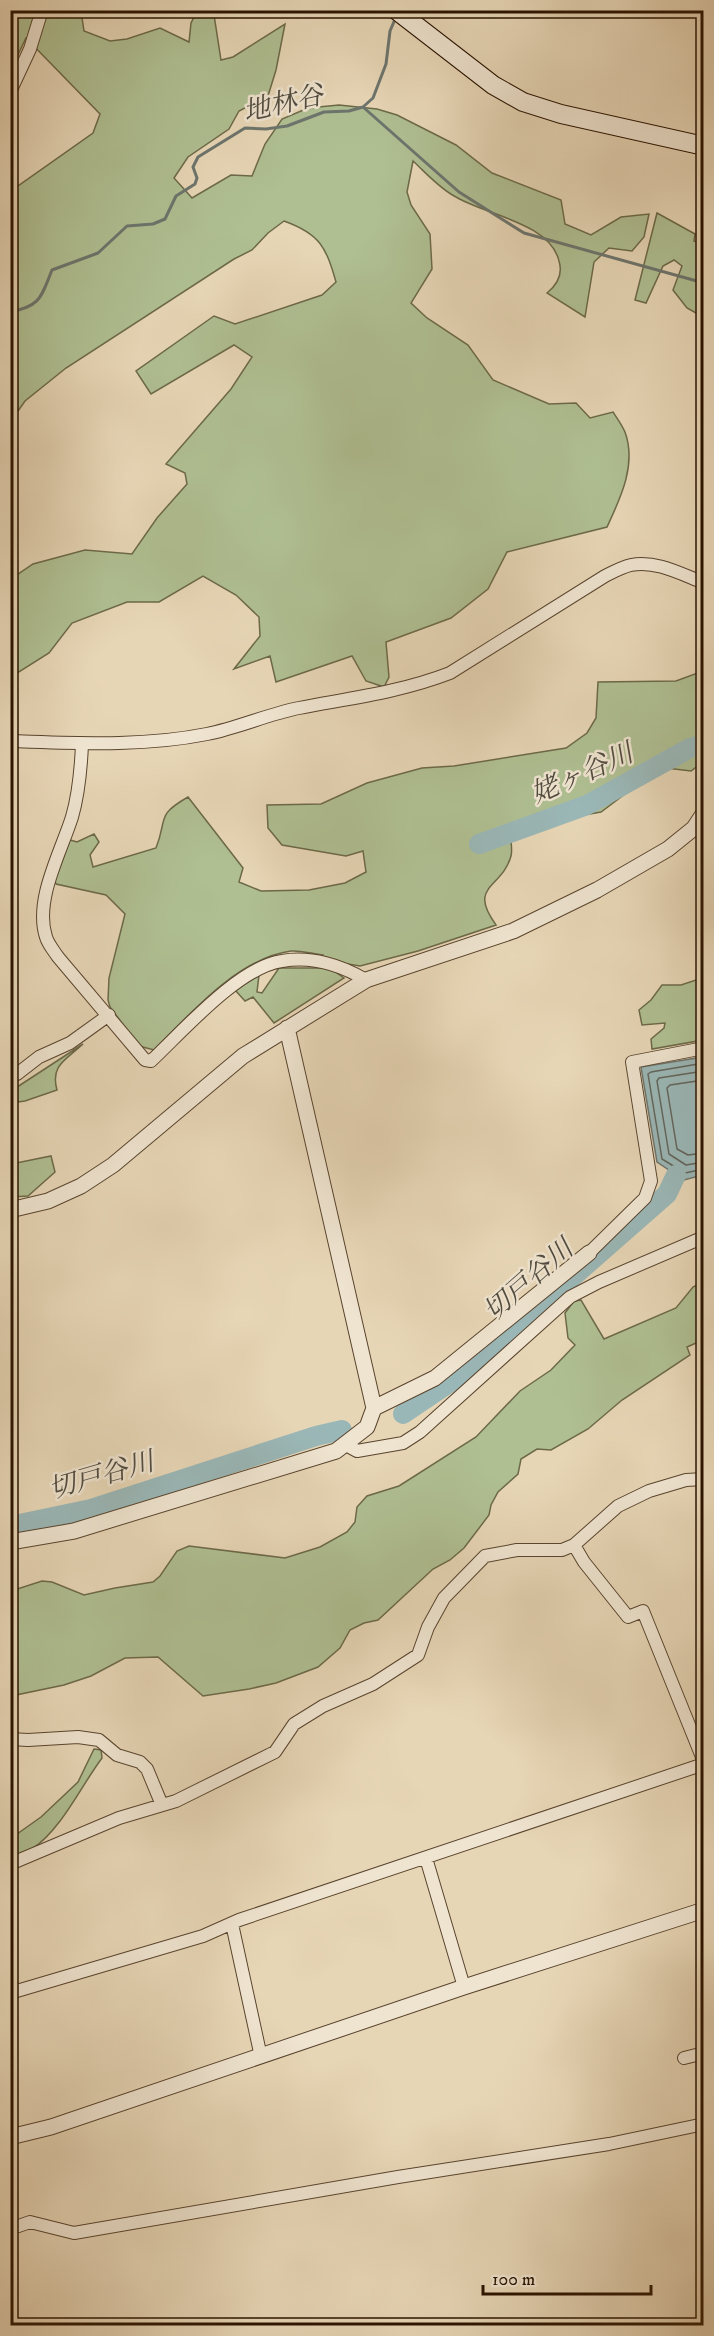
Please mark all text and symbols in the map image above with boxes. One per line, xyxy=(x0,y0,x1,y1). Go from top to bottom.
water label: 地林谷 xyxy=(240,78,328,130)
water label: 姥ヶ谷川 xyxy=(526,735,641,811)
water label: 切戸谷川 xyxy=(477,1231,583,1329)
water label: 切戸谷川 xyxy=(45,1444,161,1507)
scale bar xyxy=(483,2258,651,2296)
text: 100 m xyxy=(492,2269,535,2291)

